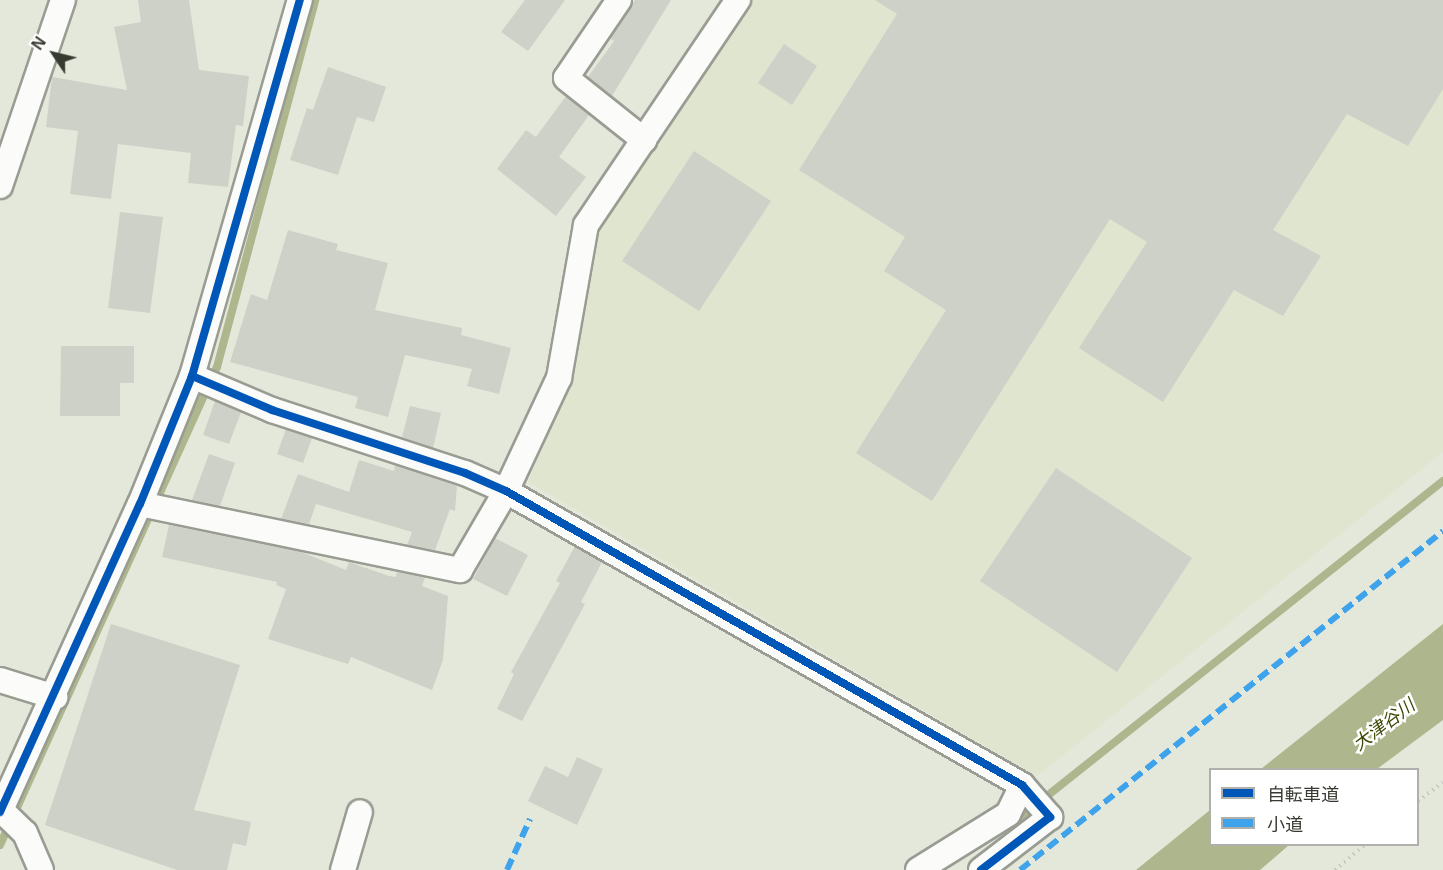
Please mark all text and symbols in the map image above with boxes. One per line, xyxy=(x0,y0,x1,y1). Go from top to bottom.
north arrow xyxy=(24,24,84,84)
text: N xyxy=(29,34,49,53)
water label: 大津谷川 xyxy=(1349,695,1419,755)
legend xyxy=(1209,768,1419,846)
text: 自転車道 xyxy=(1267,785,1339,805)
text: 小道 xyxy=(1267,815,1303,835)

